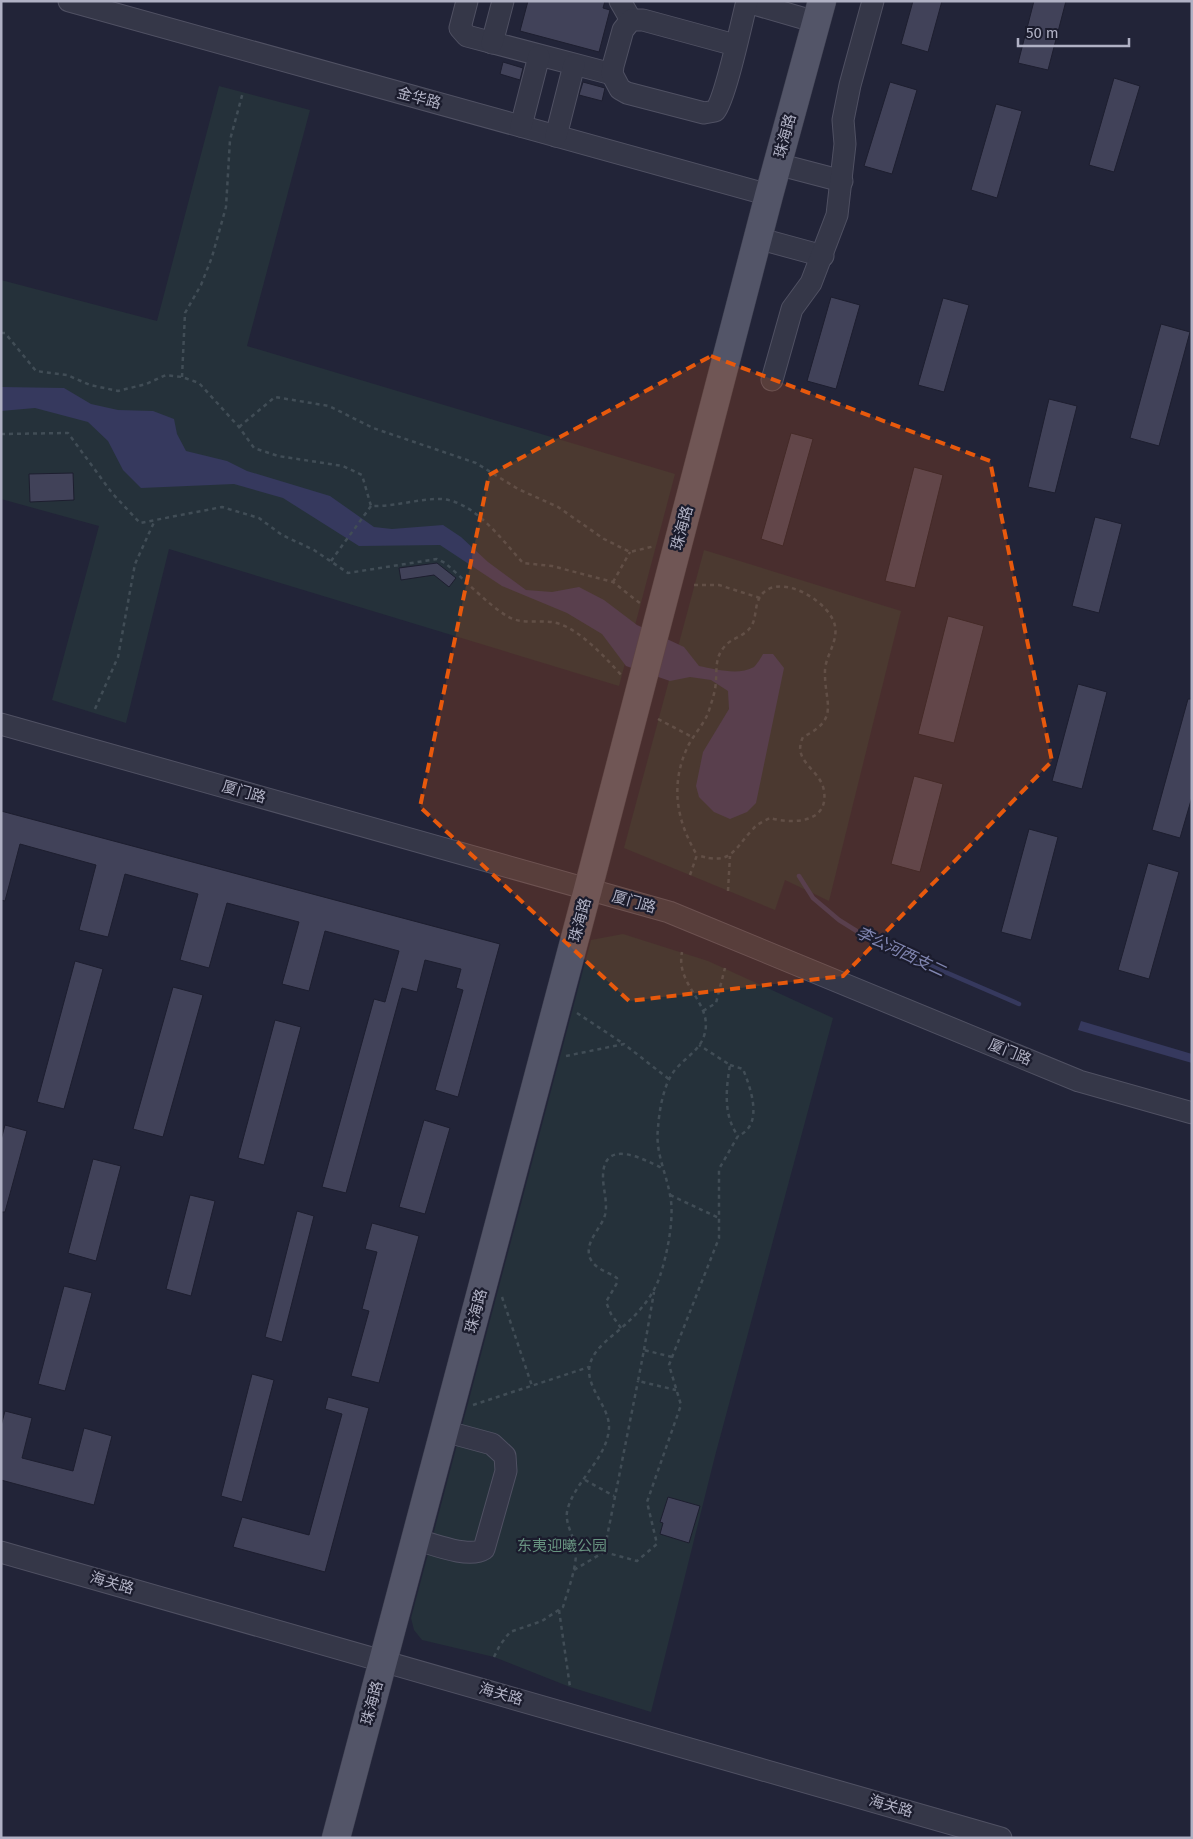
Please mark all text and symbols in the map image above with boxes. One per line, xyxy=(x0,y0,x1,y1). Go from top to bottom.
scale bar xyxy=(1018,15,1129,47)
text: 50 m xyxy=(1026,24,1059,42)
street label: 金华路 xyxy=(395,83,443,113)
street label: 珠海路 xyxy=(770,112,800,160)
street label: 珠海路 xyxy=(667,504,697,552)
street label: 厦门路 xyxy=(220,777,268,807)
street label: 厦门路 xyxy=(610,887,658,917)
street label: 珠海路 xyxy=(565,896,595,944)
water label: 李公河西支二 xyxy=(853,923,949,981)
street label: 厦门路 xyxy=(986,1035,1034,1069)
street label: 珠海路 xyxy=(461,1287,491,1335)
park label: 东夷迎曦公园 xyxy=(517,1537,607,1555)
street label: 海关路 xyxy=(88,1568,136,1598)
street label: 珠海路 xyxy=(357,1679,387,1727)
street label: 海关路 xyxy=(477,1679,525,1709)
street label: 海关路 xyxy=(867,1791,915,1821)

